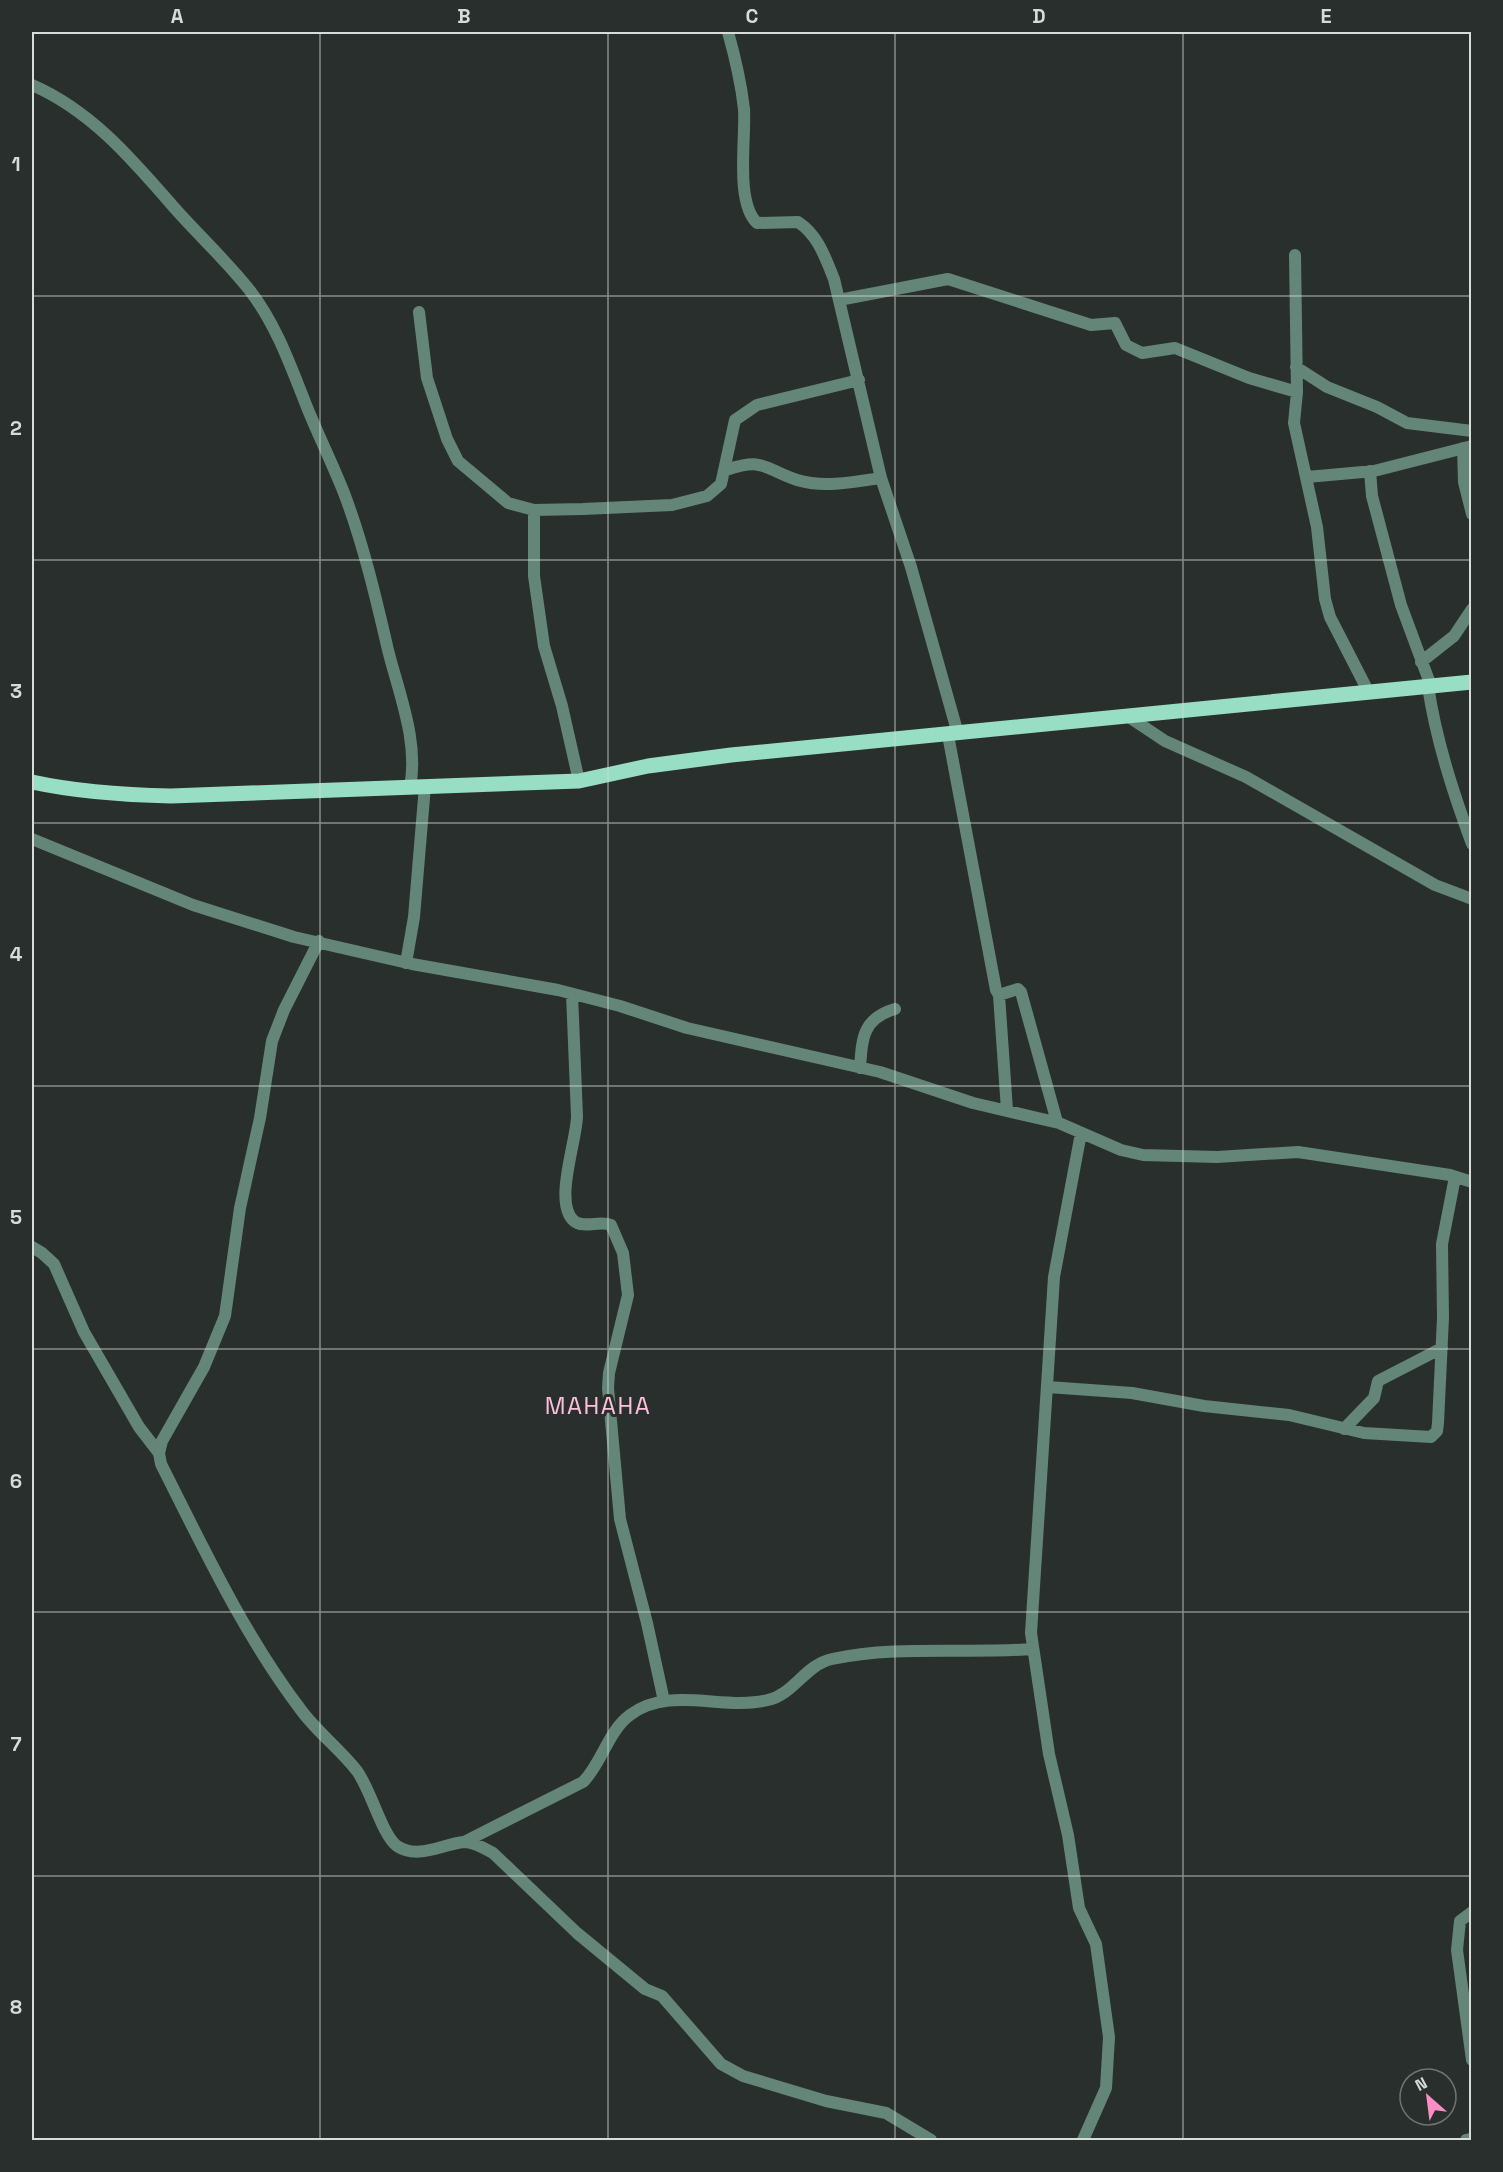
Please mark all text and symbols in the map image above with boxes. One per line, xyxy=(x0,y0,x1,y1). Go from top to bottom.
text: A xyxy=(171,3,184,29)
text: B xyxy=(457,3,471,29)
text: C xyxy=(746,3,759,29)
text: D xyxy=(1032,3,1046,29)
text: E xyxy=(1320,3,1332,29)
text: 1 xyxy=(11,151,21,177)
text: 2 xyxy=(10,415,22,441)
text: 3 xyxy=(10,678,22,704)
text: 4 xyxy=(10,941,23,967)
text: 5 xyxy=(10,1204,22,1230)
district label: MAHAHA xyxy=(545,1390,651,1421)
text: 6 xyxy=(10,1468,22,1494)
text: 7 xyxy=(10,1731,22,1757)
text: 8 xyxy=(10,1994,22,2020)
north arrow xyxy=(1398,2067,1458,2127)
text: N xyxy=(1412,2072,1431,2096)

